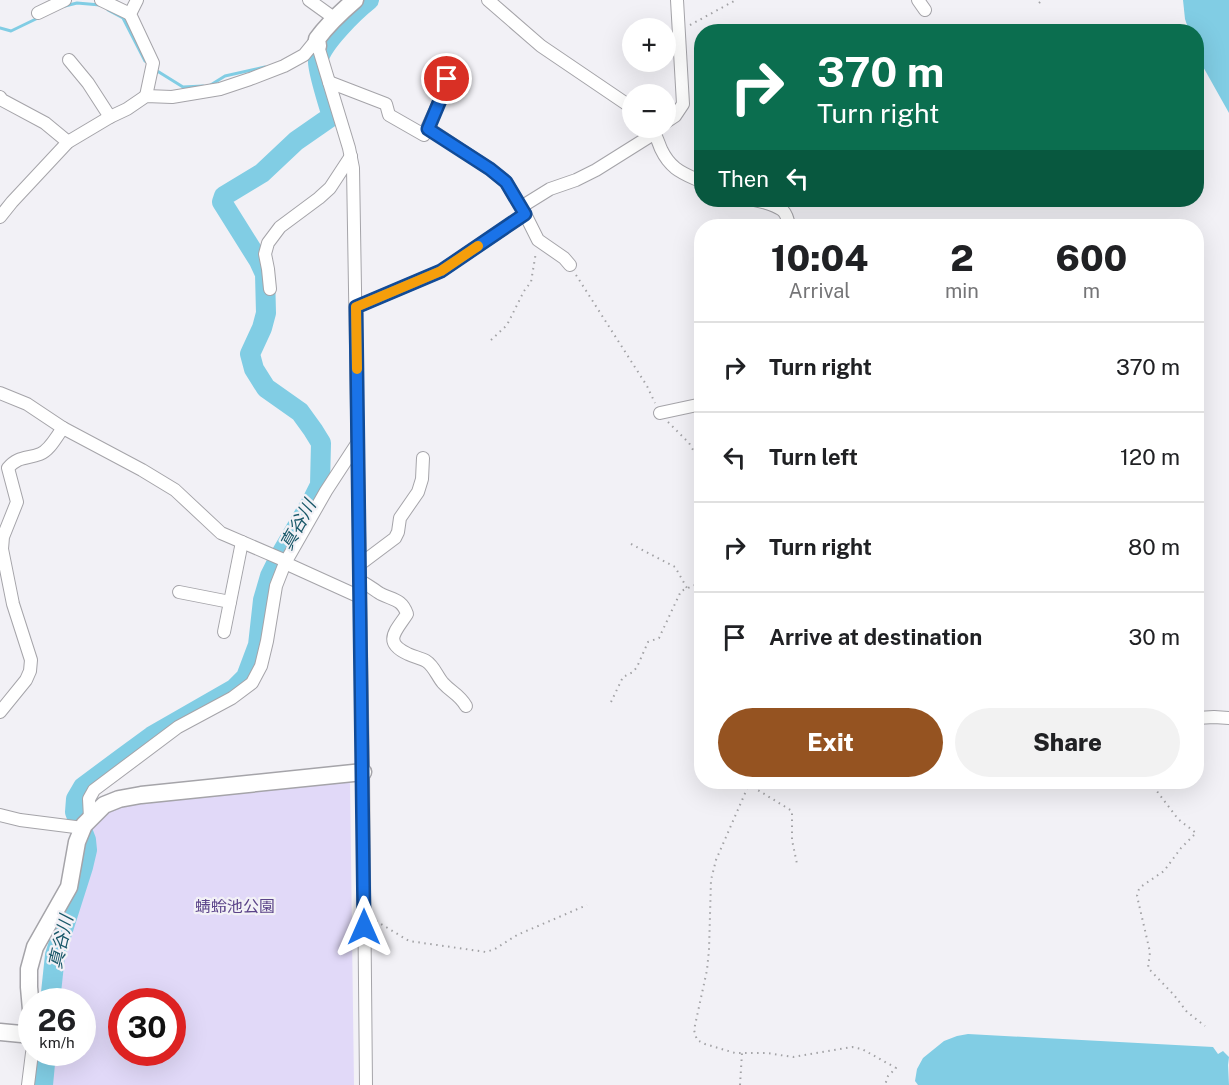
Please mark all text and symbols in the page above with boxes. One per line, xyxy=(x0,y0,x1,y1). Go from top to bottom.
map controls xyxy=(622,18,676,138)
button: + xyxy=(622,18,676,72)
text: 370 m xyxy=(817,47,944,96)
icon: right xyxy=(718,48,796,126)
pin xyxy=(421,53,472,104)
icon: arrive xyxy=(430,62,463,95)
button: − xyxy=(622,84,676,138)
text: Turn right xyxy=(817,97,940,129)
icon: left xyxy=(781,162,814,195)
text: Then xyxy=(718,166,769,192)
text: 10:04 xyxy=(771,237,868,279)
text: 2 xyxy=(950,237,974,279)
text: 600 xyxy=(1056,237,1127,279)
text: Arrival xyxy=(789,279,850,303)
text: min xyxy=(945,279,979,303)
text: m xyxy=(1083,279,1100,303)
icon: right xyxy=(718,351,751,384)
text: Turn right xyxy=(769,354,872,380)
text: 370 m xyxy=(1116,354,1180,380)
icon: left xyxy=(718,441,751,474)
text: Turn left xyxy=(769,444,858,470)
text: 120 m xyxy=(1120,444,1180,470)
water label: 真谷川 xyxy=(275,494,321,553)
icon: right xyxy=(718,531,751,564)
text: Turn right xyxy=(769,534,872,560)
text: 80 m xyxy=(1128,534,1180,560)
icon: arrive xyxy=(718,621,751,654)
text: Arrive at destination xyxy=(769,624,982,650)
text: 30 m xyxy=(1128,624,1180,650)
button: Exit xyxy=(718,708,943,777)
button: Share xyxy=(955,708,1180,777)
position arrow xyxy=(332,895,396,959)
park label: 蜻蛉池公園 xyxy=(195,897,275,916)
water label: 真谷川 xyxy=(44,911,77,971)
speed limit sign: 30 xyxy=(108,988,186,1066)
text: 26 xyxy=(38,1002,76,1038)
text: km/h xyxy=(39,1034,75,1051)

